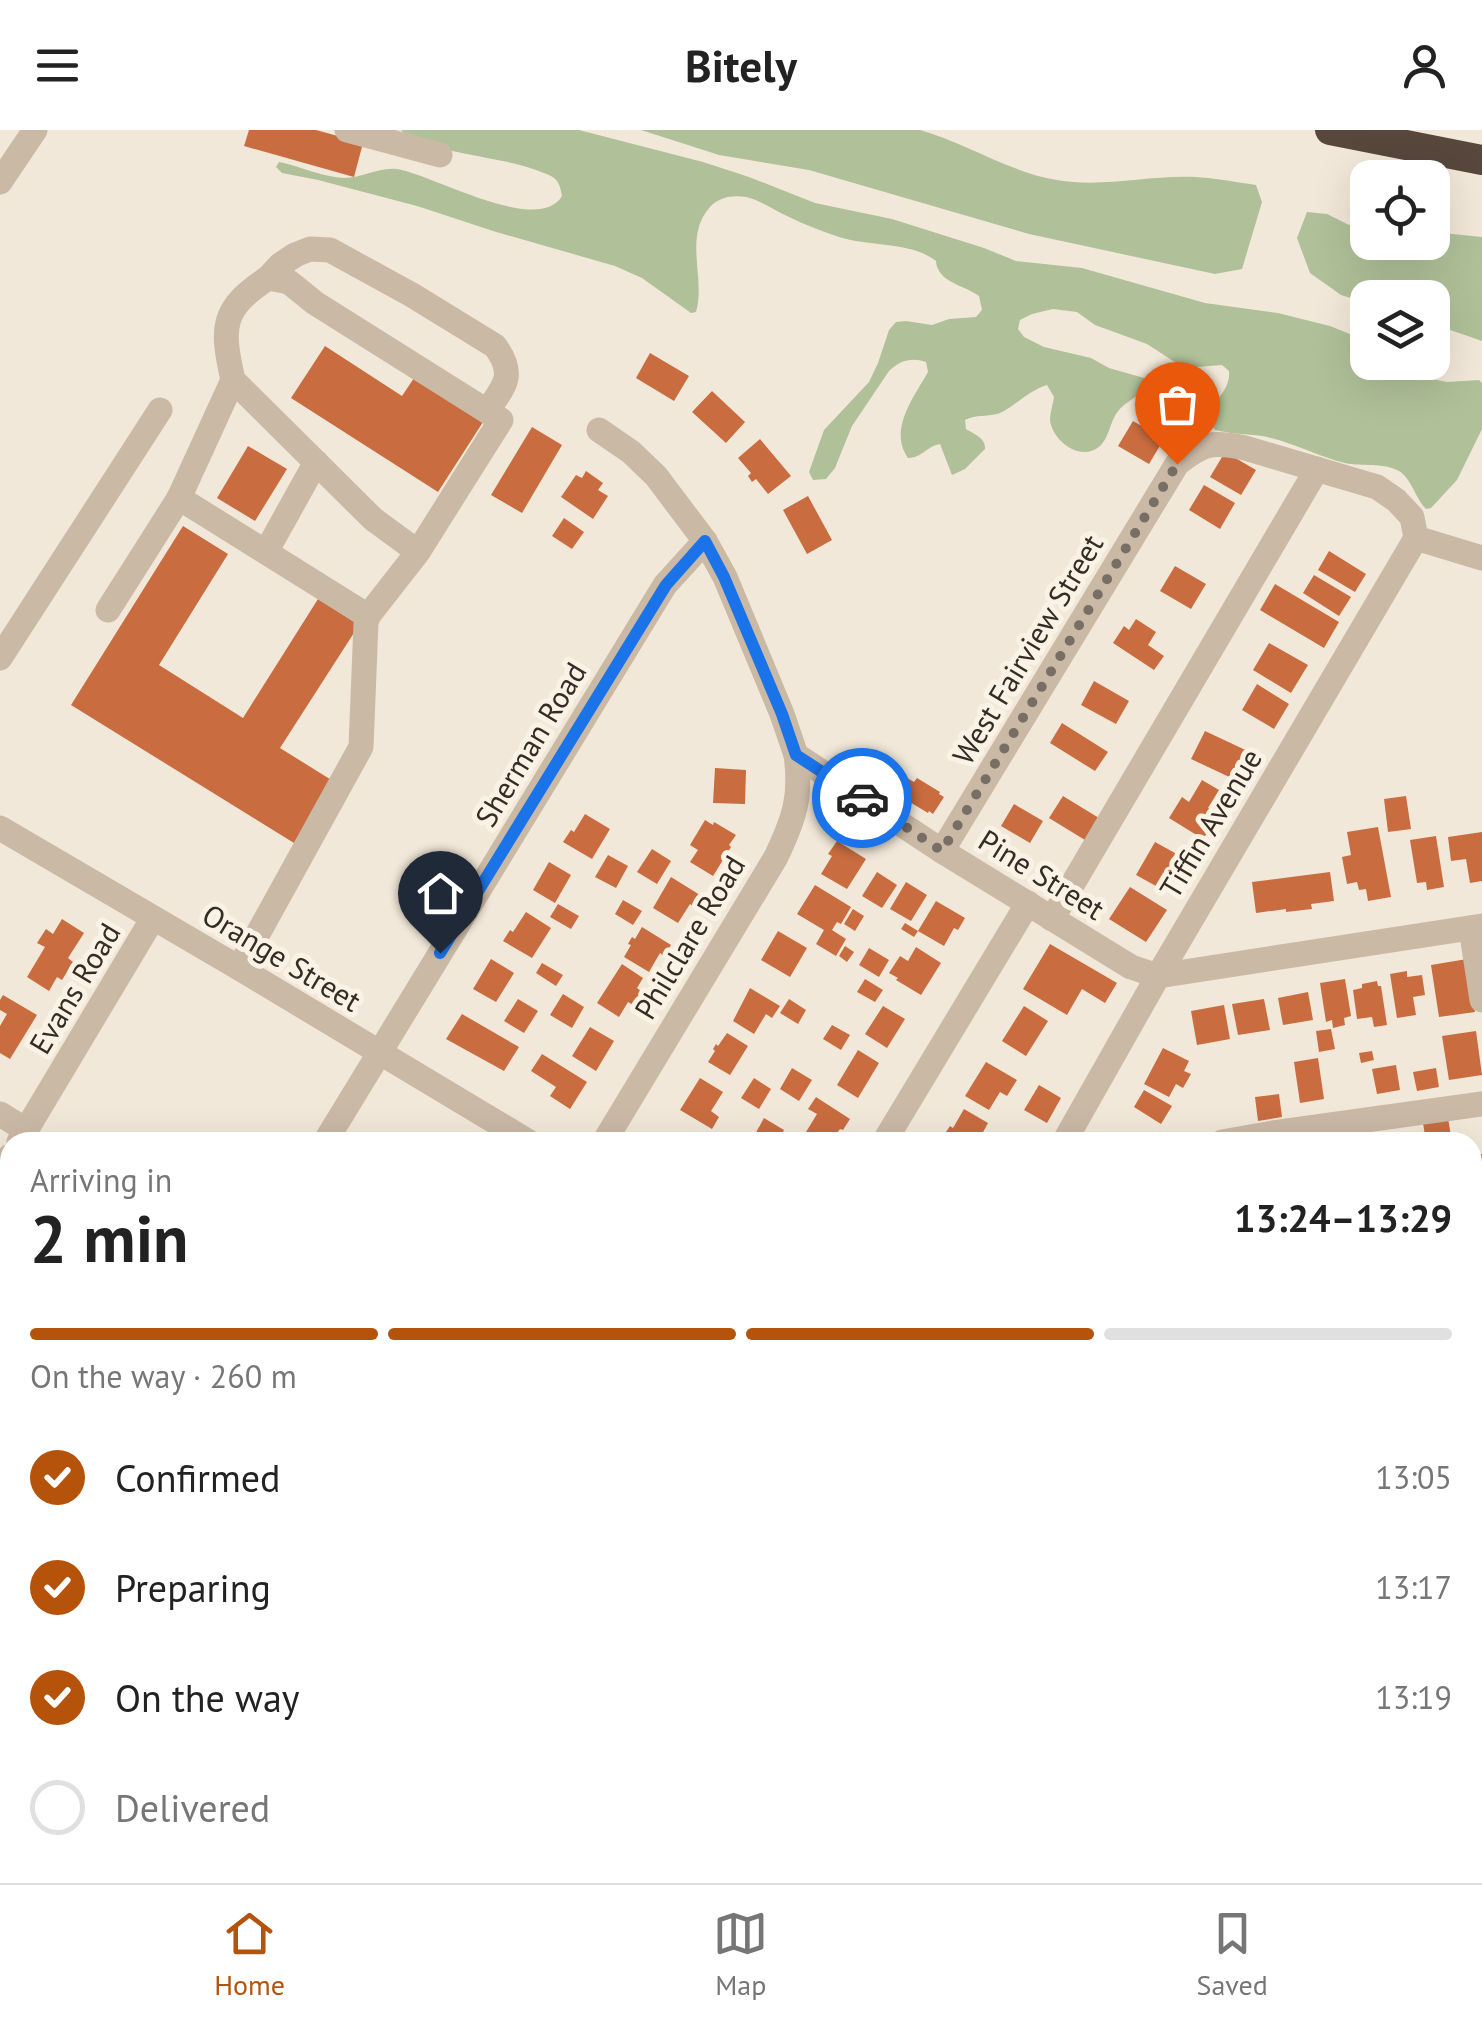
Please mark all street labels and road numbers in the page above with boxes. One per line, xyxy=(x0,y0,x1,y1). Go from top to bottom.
street label: West Fairview Street xyxy=(943,527,1111,771)
street label: Sherman Road xyxy=(466,655,594,833)
street label: Tiffin Avenue xyxy=(1150,741,1270,905)
street label: Pine Street xyxy=(972,820,1112,928)
street label: Philclare Road xyxy=(625,848,753,1026)
street label: Orange Street xyxy=(196,894,368,1020)
street label: Evans Road xyxy=(20,915,128,1061)

